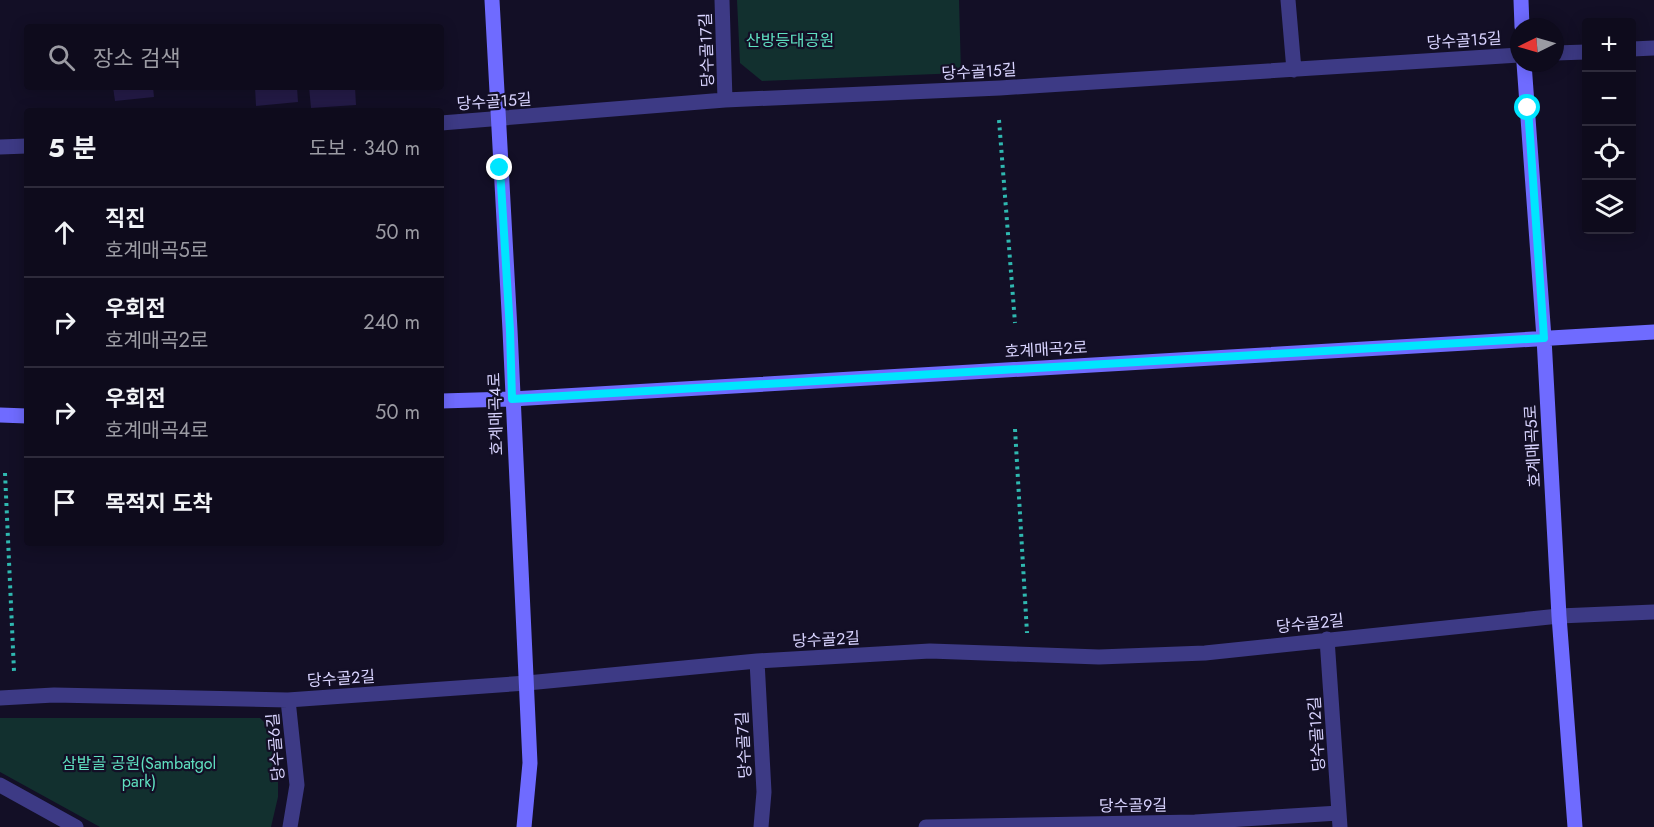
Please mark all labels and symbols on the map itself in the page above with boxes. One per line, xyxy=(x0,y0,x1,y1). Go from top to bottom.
street label: 당수골17길 xyxy=(694,12,719,88)
north arrow xyxy=(1510,18,1564,72)
street label: 당수골15길 xyxy=(1426,26,1502,55)
park label: 산방등대공원 xyxy=(746,29,834,52)
street label: 당수골15길 xyxy=(941,58,1017,85)
street label: 당수골15길 xyxy=(456,87,532,116)
route start xyxy=(1514,94,1540,120)
route end xyxy=(486,154,512,180)
street label: 호계매곡2로 xyxy=(1004,336,1088,363)
street label: 호계매곡4로 xyxy=(483,372,508,456)
street label: 호계매곡5로 xyxy=(1519,404,1546,488)
street label: 당수골2길 xyxy=(1275,609,1345,638)
street label: 당수골2길 xyxy=(791,626,861,653)
street label: 당수골2길 xyxy=(306,665,376,692)
street label: 당수골12길 xyxy=(1302,696,1331,772)
street label: 당수골7길 xyxy=(730,711,757,779)
street label: 당수골6길 xyxy=(261,712,290,782)
park label: 삼밭골 공원(Sambatgol park) xyxy=(62,752,216,793)
street label: 당수골9길 xyxy=(1099,793,1167,818)

